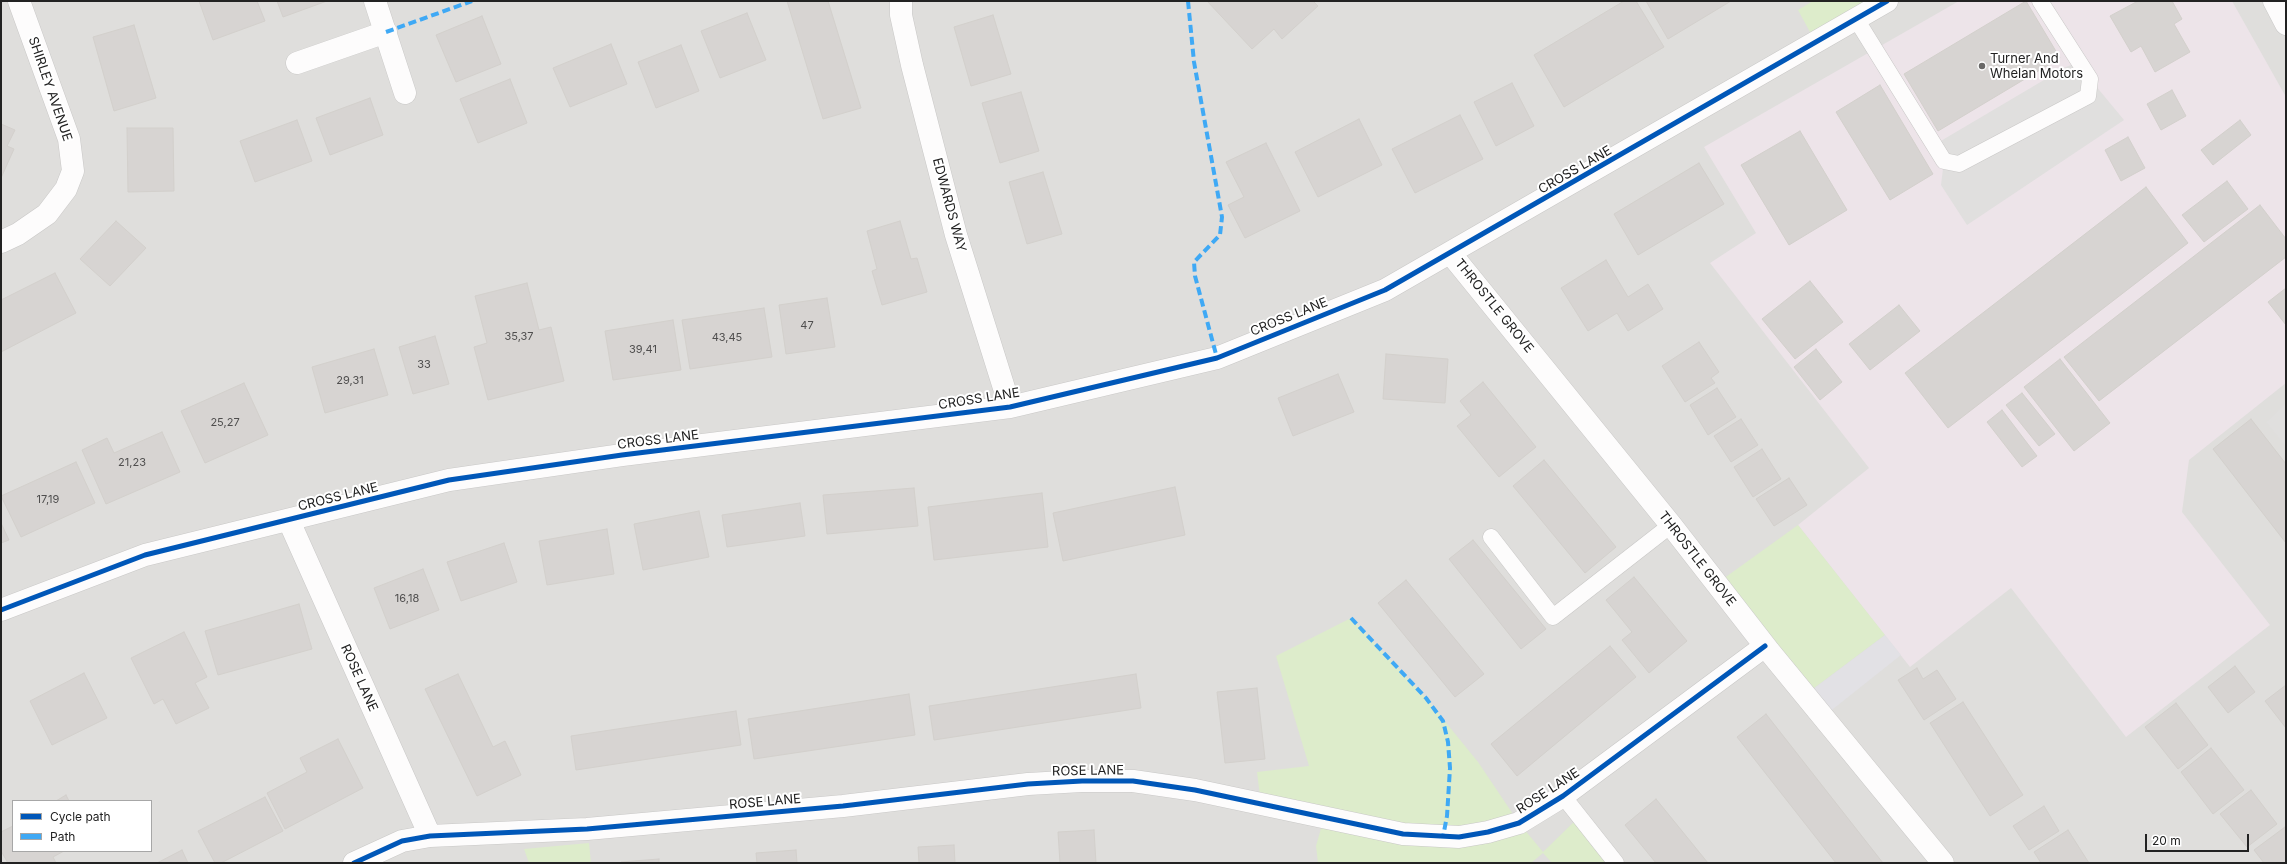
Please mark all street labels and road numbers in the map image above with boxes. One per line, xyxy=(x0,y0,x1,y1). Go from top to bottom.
street label: SHIRLEY AVENUE xyxy=(25,35,75,143)
street label: CROSS LANE xyxy=(1536,143,1614,197)
street label: EDWARDS WAY xyxy=(929,156,969,254)
street label: THROSTLE GROVE xyxy=(1451,256,1537,356)
street label: CROSS LANE xyxy=(1248,294,1330,340)
street label: CROSS LANE xyxy=(937,385,1021,413)
street label: CROSS LANE xyxy=(616,427,700,453)
street label: CROSS LANE xyxy=(296,480,380,514)
street label: THROSTLE GROVE xyxy=(1655,508,1739,610)
street label: ROSE LANE xyxy=(337,642,381,714)
street label: ROSE LANE xyxy=(1052,763,1124,779)
street label: ROSE LANE xyxy=(1514,765,1582,817)
street label: ROSE LANE xyxy=(728,791,802,813)

